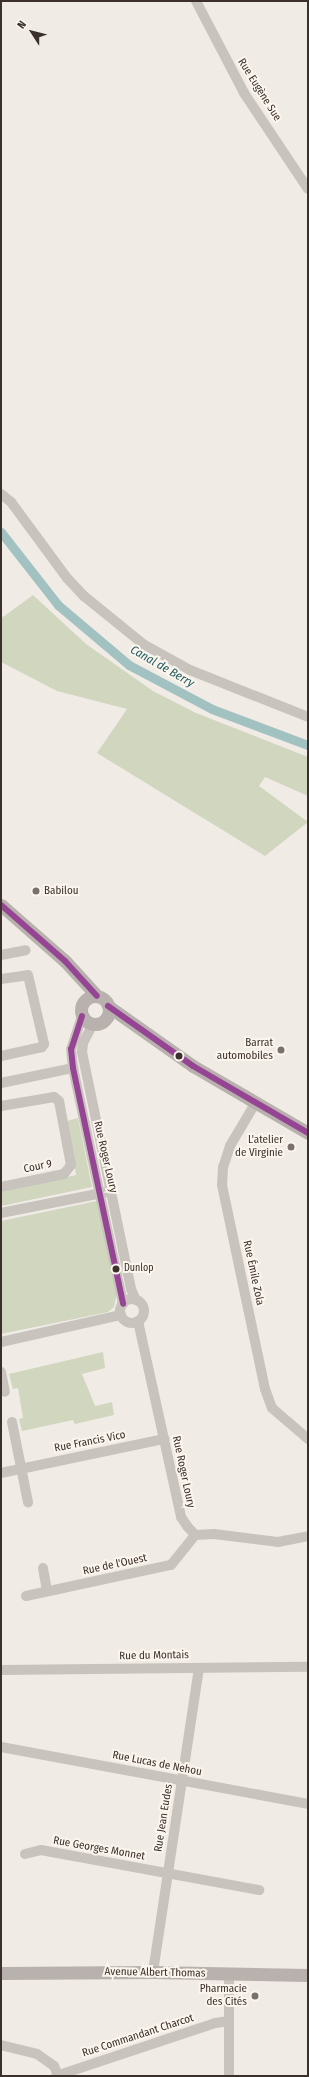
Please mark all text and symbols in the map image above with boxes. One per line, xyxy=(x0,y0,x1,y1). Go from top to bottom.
north arrow xyxy=(12,12,52,52)
text: N xyxy=(15,18,29,31)
street label: Rue Eugène Sue xyxy=(234,56,284,124)
water label: Canal de Berry xyxy=(128,643,196,691)
place label: Babilou xyxy=(44,884,78,898)
marker: Babilou xyxy=(31,886,41,896)
place label: Barrat automobiles xyxy=(217,1037,273,1063)
marker: Barrat automobiles xyxy=(276,1045,286,1055)
unlabelled marker xyxy=(174,1051,184,1061)
street label: Rue Roger Loury xyxy=(90,1120,120,1194)
place label: L'atelier de Virginie xyxy=(235,1134,283,1160)
marker: L'atelier de Virginie xyxy=(286,1142,296,1152)
street label: Cour 9 xyxy=(23,1158,53,1176)
street label: Rue Émile Zola xyxy=(240,1239,266,1307)
place label: Dunlop xyxy=(124,1263,153,1275)
marker: Dunlop xyxy=(111,1264,121,1274)
street label: Rue Francis Vico xyxy=(53,1429,127,1455)
street label: Rue Roger Loury xyxy=(169,1435,197,1509)
street label: Rue de l'Ouest xyxy=(82,1552,148,1578)
street label: Rue du Montais xyxy=(119,1649,189,1663)
street label: Rue Lucas de Nehou xyxy=(111,1749,203,1779)
street label: Rue Jean Eudes xyxy=(152,1783,176,1853)
street label: Rue Georges Monnet xyxy=(52,1834,146,1864)
street label: Avenue Albert Thomas xyxy=(105,1966,205,1980)
place label: Pharmacie des Cités xyxy=(200,1983,247,2009)
marker: Pharmacie des Cités xyxy=(250,1991,260,2001)
street label: Rue Commandant Charcot xyxy=(81,2012,195,2060)

